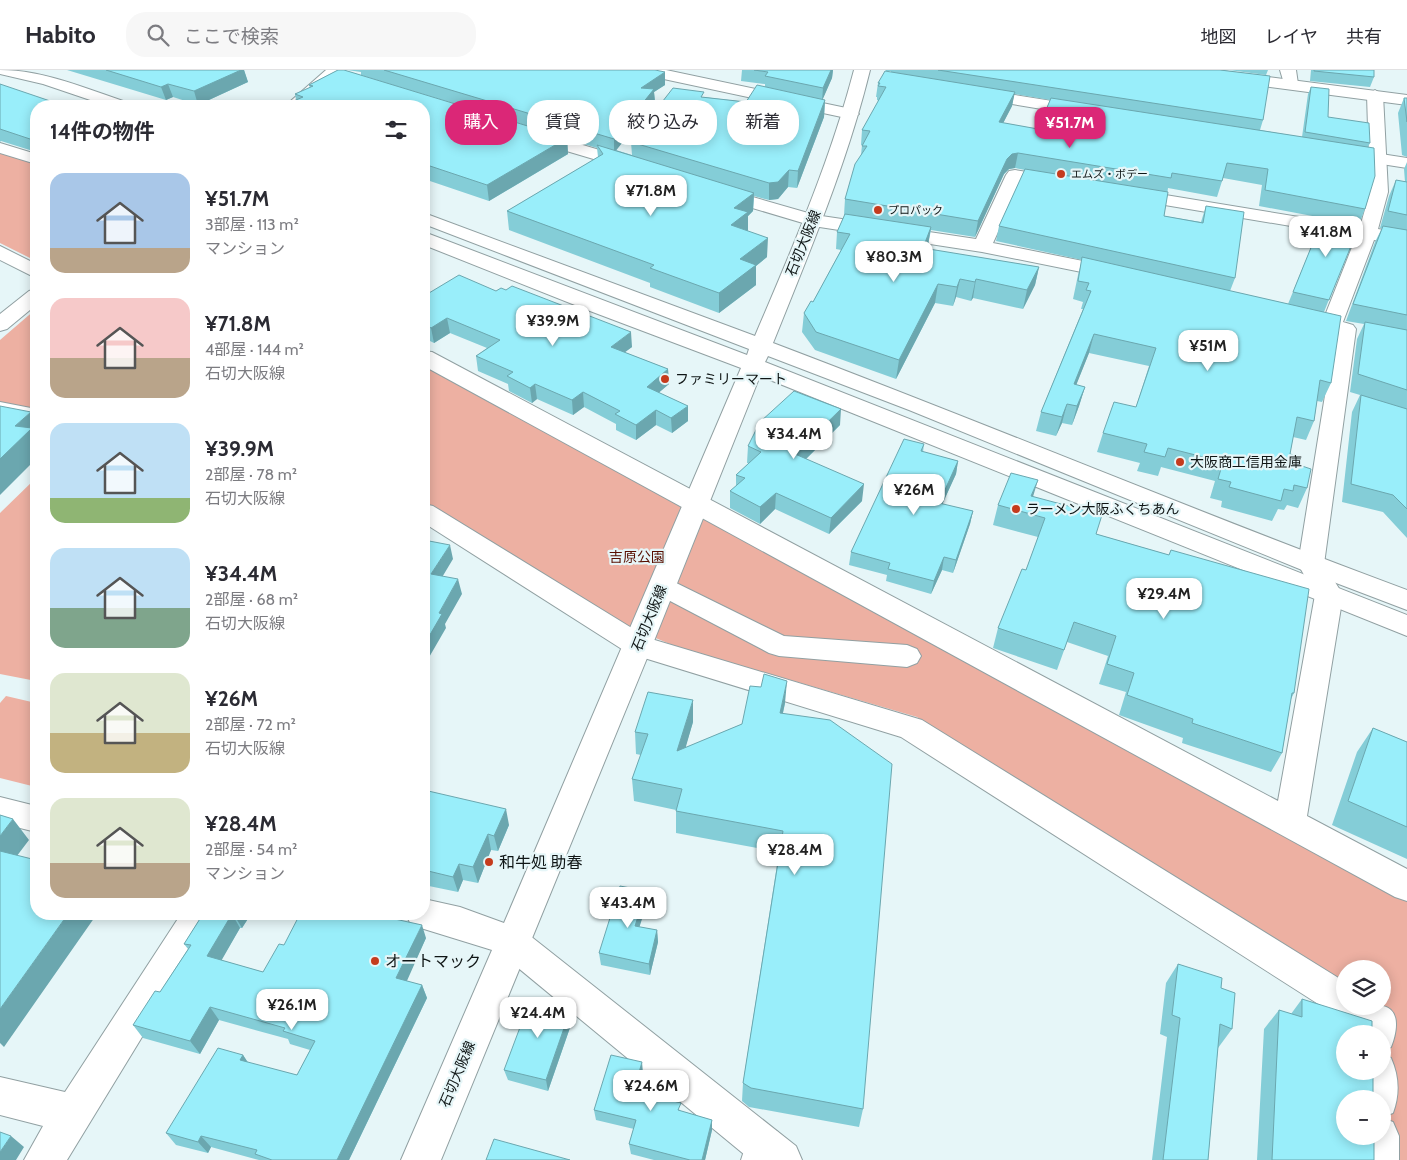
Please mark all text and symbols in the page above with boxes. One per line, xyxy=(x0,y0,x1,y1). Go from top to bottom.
search box xyxy=(126,12,476,57)
text: Habito xyxy=(25,20,96,49)
icon: search xyxy=(144,21,172,49)
text: ここで検索 xyxy=(184,25,279,48)
text: 地図 xyxy=(1201,26,1237,48)
text: レイヤ xyxy=(1265,26,1318,48)
text: 共有 xyxy=(1346,26,1382,48)
chip: 購入 xyxy=(445,100,517,145)
chip: 賃貸 xyxy=(527,100,599,145)
chip: 絞り込み xyxy=(609,100,717,145)
chip: 新着 xyxy=(727,100,799,145)
pin: ¥51.7M xyxy=(1029,106,1111,149)
text: ¥51.7M xyxy=(1046,113,1094,132)
icon: filters xyxy=(382,116,410,144)
text: 14件の物件 xyxy=(50,119,155,144)
place label: エムズ・ボデー xyxy=(1071,167,1148,181)
marker: エムズ・ボデー xyxy=(1055,168,1067,180)
pin: ¥71.8M xyxy=(610,174,692,217)
text: ¥71.8M xyxy=(626,181,676,200)
text: ¥51.7M xyxy=(205,186,269,211)
icon: home xyxy=(90,193,150,253)
place label: プロパック xyxy=(888,203,943,217)
marker: プロパック xyxy=(872,204,884,216)
street label: 石切大阪線 xyxy=(782,207,824,279)
text: 3部屋 · 113 m² xyxy=(205,215,299,234)
pin: ¥41.8M xyxy=(1285,216,1367,258)
text: ¥41.8M xyxy=(1300,222,1352,241)
text: マンション xyxy=(205,239,285,258)
pin: ¥80.3M xyxy=(853,240,935,283)
text: ¥80.3M xyxy=(866,247,922,266)
pin: ¥39.9M xyxy=(512,304,594,347)
text: ¥71.8M xyxy=(205,311,271,336)
text: ¥39.9M xyxy=(527,311,579,330)
icon: home xyxy=(90,318,150,378)
pin: ¥51M xyxy=(1178,330,1238,372)
text: ¥51M xyxy=(1189,336,1227,355)
text: 4部屋 · 144 m² xyxy=(205,340,304,359)
text: 石切大阪線 xyxy=(205,364,285,383)
place label: ファミリーマート xyxy=(675,370,787,388)
marker: ファミリーマート xyxy=(659,373,671,385)
pin: ¥34.4M xyxy=(753,418,835,460)
text: ¥34.4M xyxy=(766,424,822,443)
text: ¥39.9M xyxy=(205,436,274,461)
icon: home xyxy=(90,443,150,503)
place label: 大阪商工信用金庫 xyxy=(1190,453,1302,471)
marker: 大阪商工信用金庫 xyxy=(1174,456,1186,468)
text: 2部屋 · 78 m² xyxy=(205,465,297,484)
pin: ¥26M xyxy=(884,474,944,516)
text: ¥26M xyxy=(894,480,934,499)
text: 石切大阪線 xyxy=(205,489,285,508)
place label: ラーメン大阪ふくちあん xyxy=(1026,500,1179,518)
marker: ラーメン大阪ふくちあん xyxy=(1010,503,1022,515)
park label: 吉原公園 xyxy=(609,548,665,566)
text: ¥34.4M xyxy=(205,561,277,586)
icon: home xyxy=(90,568,150,628)
pin: ¥29.4M xyxy=(1123,578,1205,620)
street label: 石切大阪線 xyxy=(628,582,670,654)
text: ¥29.4M xyxy=(1137,584,1191,603)
text: 2部屋 · 68 m² xyxy=(205,590,298,609)
text: 石切大阪線 xyxy=(205,614,285,633)
text: ¥26M xyxy=(205,686,258,711)
icon: home xyxy=(90,693,150,753)
text: 2部屋 · 72 m² xyxy=(205,715,296,734)
text: 石切大阪線 xyxy=(205,739,285,758)
text: ¥28.4M xyxy=(205,811,277,836)
icon: home xyxy=(90,818,150,878)
pin: ¥28.4M xyxy=(754,834,836,876)
text: 2部屋 · 54 m² xyxy=(205,840,297,859)
text: ¥28.4M xyxy=(768,840,822,859)
place label: 和牛処 助春 xyxy=(499,853,583,872)
marker: 和牛処 助春 xyxy=(483,856,495,868)
text: マンション xyxy=(205,864,285,883)
pin: ¥43.4M xyxy=(587,886,669,929)
text: ¥43.4M xyxy=(600,893,656,912)
place label: オートマック xyxy=(385,952,481,971)
marker: オートマック xyxy=(369,955,381,967)
map controls xyxy=(1336,960,1391,1145)
button: layers xyxy=(1336,960,1391,1015)
pin: ¥26.1M xyxy=(251,988,333,1031)
text: ¥26.1M xyxy=(267,995,317,1014)
pin: ¥24.4M xyxy=(497,996,579,1039)
text: ¥24.4M xyxy=(511,1003,565,1022)
button: + xyxy=(1336,1025,1391,1080)
street label: 石切大阪線 xyxy=(435,1038,479,1110)
pin: ¥24.6M xyxy=(610,1070,692,1112)
text: ¥24.6M xyxy=(624,1076,678,1095)
button: − xyxy=(1336,1090,1391,1145)

